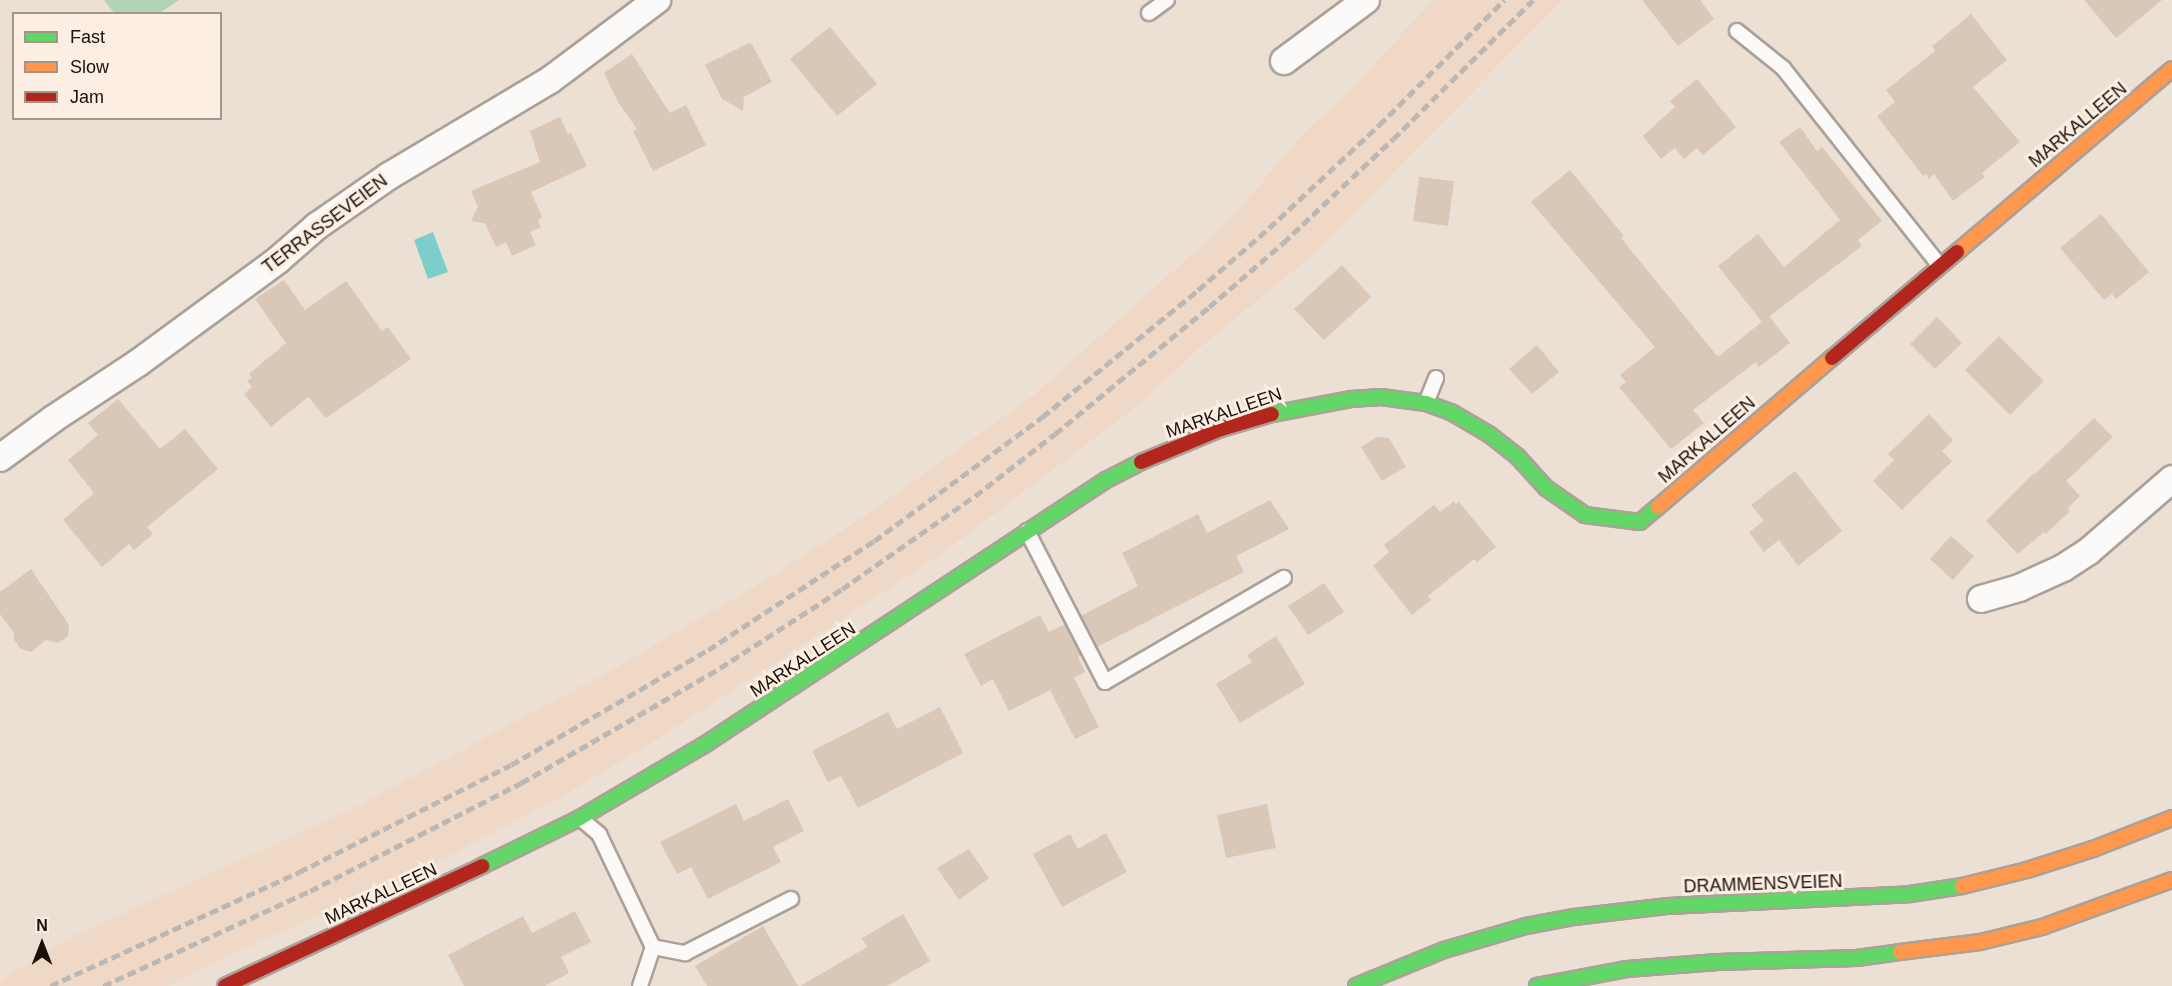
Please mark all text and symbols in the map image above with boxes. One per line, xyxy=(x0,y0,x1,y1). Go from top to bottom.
legend xyxy=(12,12,222,120)
text: Fast xyxy=(70,27,105,47)
text: Slow xyxy=(70,57,109,77)
street label: MARKALLEEN xyxy=(2025,78,2131,172)
text: Jam xyxy=(70,87,104,107)
street label: TERRASSEVEIEN xyxy=(258,170,392,278)
street label: MARKALLEEN xyxy=(1163,383,1285,443)
street label: MARKALLEEN xyxy=(1654,392,1760,488)
street label: MARKALLEEN xyxy=(746,618,860,702)
street label: MARKALLEEN xyxy=(322,859,440,929)
street label: DRAMMENSVEIEN xyxy=(1683,870,1843,898)
north arrow xyxy=(12,914,72,974)
text: N xyxy=(36,917,48,934)

